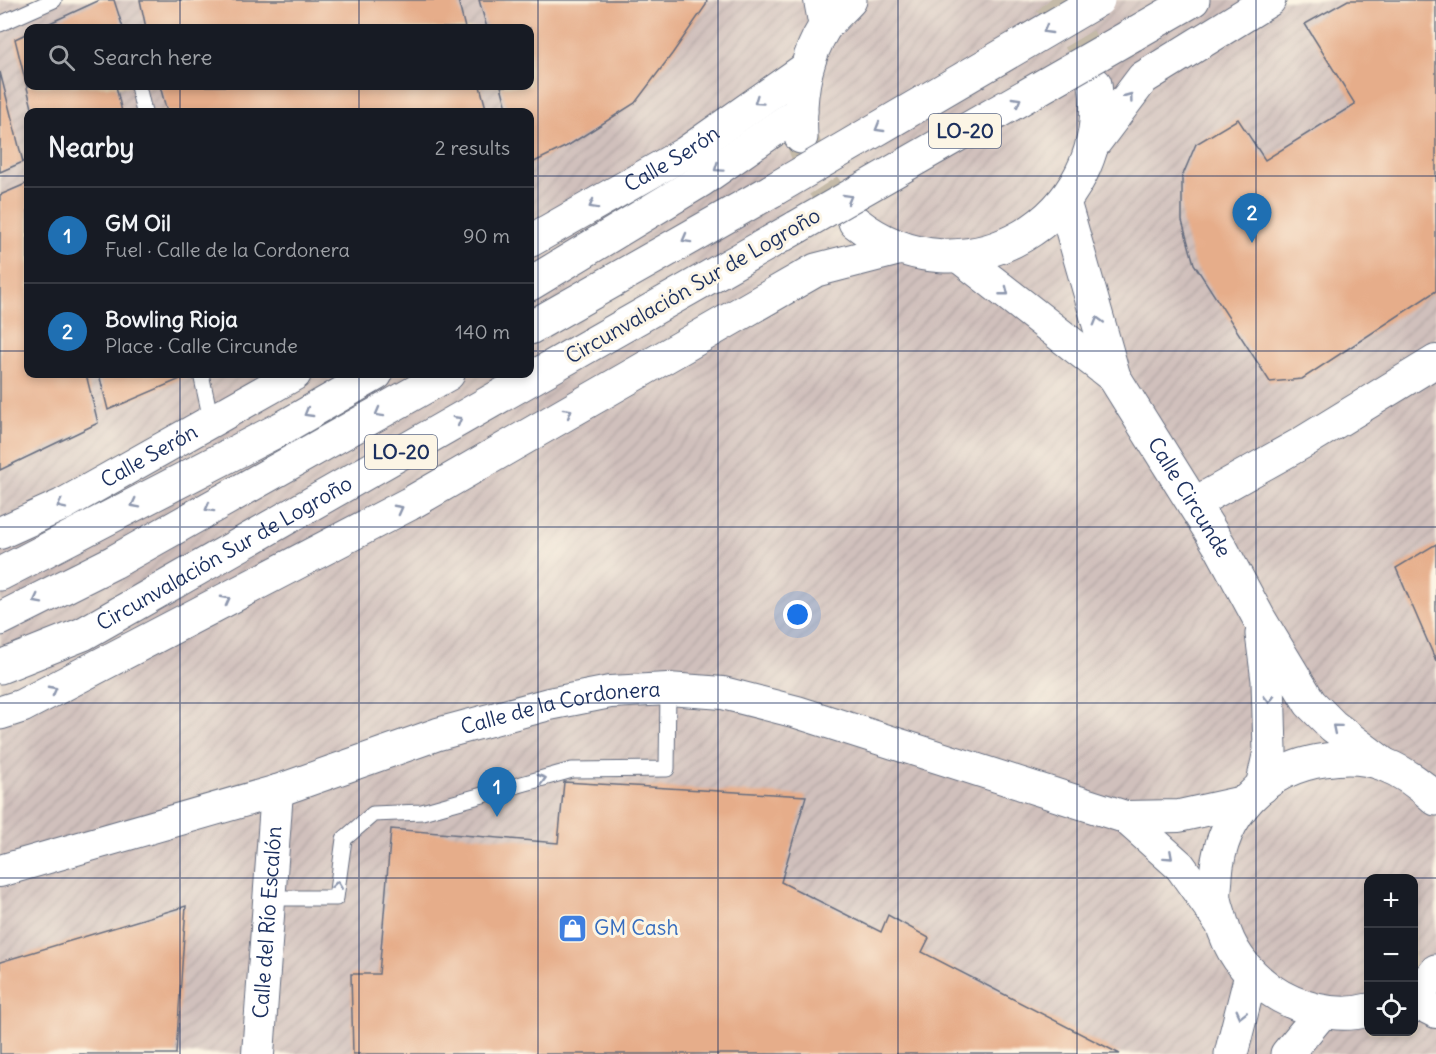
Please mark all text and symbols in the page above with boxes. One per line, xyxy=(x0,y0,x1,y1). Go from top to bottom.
one-way arrow xyxy=(1043,22,1053,34)
search box xyxy=(24,24,534,90)
icon: search xyxy=(45,41,78,74)
text: Search here xyxy=(93,43,212,71)
one-way arrow xyxy=(1122,92,1133,103)
one-way arrow xyxy=(754,94,765,105)
one-way arrow xyxy=(1011,97,1021,108)
road number: LO-20 xyxy=(929,114,1001,148)
street label: Calle Serón xyxy=(619,119,725,198)
one-way arrow xyxy=(875,121,885,132)
text: Nearby xyxy=(48,131,134,164)
text: 2 results xyxy=(435,135,510,160)
one-way arrow xyxy=(714,161,725,172)
one-way arrow xyxy=(842,194,852,205)
pin: 2 xyxy=(1232,194,1272,243)
one-way arrow xyxy=(589,198,600,209)
street label: Circunvalación Sur de Logroño xyxy=(561,201,825,370)
text: GM Oil xyxy=(105,209,171,237)
text: 1 xyxy=(64,223,71,248)
text: 90 m xyxy=(463,223,510,248)
one-way arrow xyxy=(682,232,692,244)
text: Fuel · Calle de la Cordonera xyxy=(105,237,350,262)
one-way arrow xyxy=(998,284,1009,295)
text: Bowling Rioja xyxy=(105,305,238,333)
one-way arrow xyxy=(1093,316,1105,326)
text: 2 xyxy=(62,319,73,344)
text: 140 m xyxy=(455,319,510,344)
text: Place · Calle Circunde xyxy=(105,333,298,358)
one-way arrow xyxy=(375,405,385,417)
one-way arrow xyxy=(304,406,314,418)
one-way arrow xyxy=(562,408,572,420)
one-way arrow xyxy=(452,416,462,428)
street label: Calle Serón xyxy=(96,418,202,494)
street label: Calle Circunde xyxy=(1142,432,1238,562)
road number: LO-20 xyxy=(365,435,437,469)
street label: Circunvalación Sur de Logroño xyxy=(91,469,357,637)
one-way arrow xyxy=(131,497,142,509)
one-way arrow xyxy=(56,498,67,510)
one-way arrow xyxy=(205,501,215,512)
one-way arrow xyxy=(393,505,403,516)
one-way arrow xyxy=(32,593,43,605)
one-way arrow xyxy=(220,595,231,607)
your location xyxy=(783,600,812,629)
street label: Calle de la Cordonera xyxy=(458,675,661,740)
one-way arrow xyxy=(47,686,58,697)
one-way arrow xyxy=(1262,695,1275,704)
one-way arrow xyxy=(1332,724,1343,735)
pin: 1 xyxy=(478,768,516,817)
one-way arrow xyxy=(536,773,546,786)
street label: Calle del Río Escalón xyxy=(247,825,287,1019)
one-way arrow xyxy=(1162,849,1173,860)
map controls xyxy=(1364,874,1418,1036)
button: + xyxy=(1364,874,1418,928)
one-way arrow xyxy=(331,881,343,890)
shop icon: GM Cash xyxy=(557,912,589,944)
place label: GM Cash xyxy=(594,914,679,941)
button: − xyxy=(1364,928,1418,982)
button: locate xyxy=(1364,982,1418,1036)
one-way arrow xyxy=(1235,1009,1248,1019)

